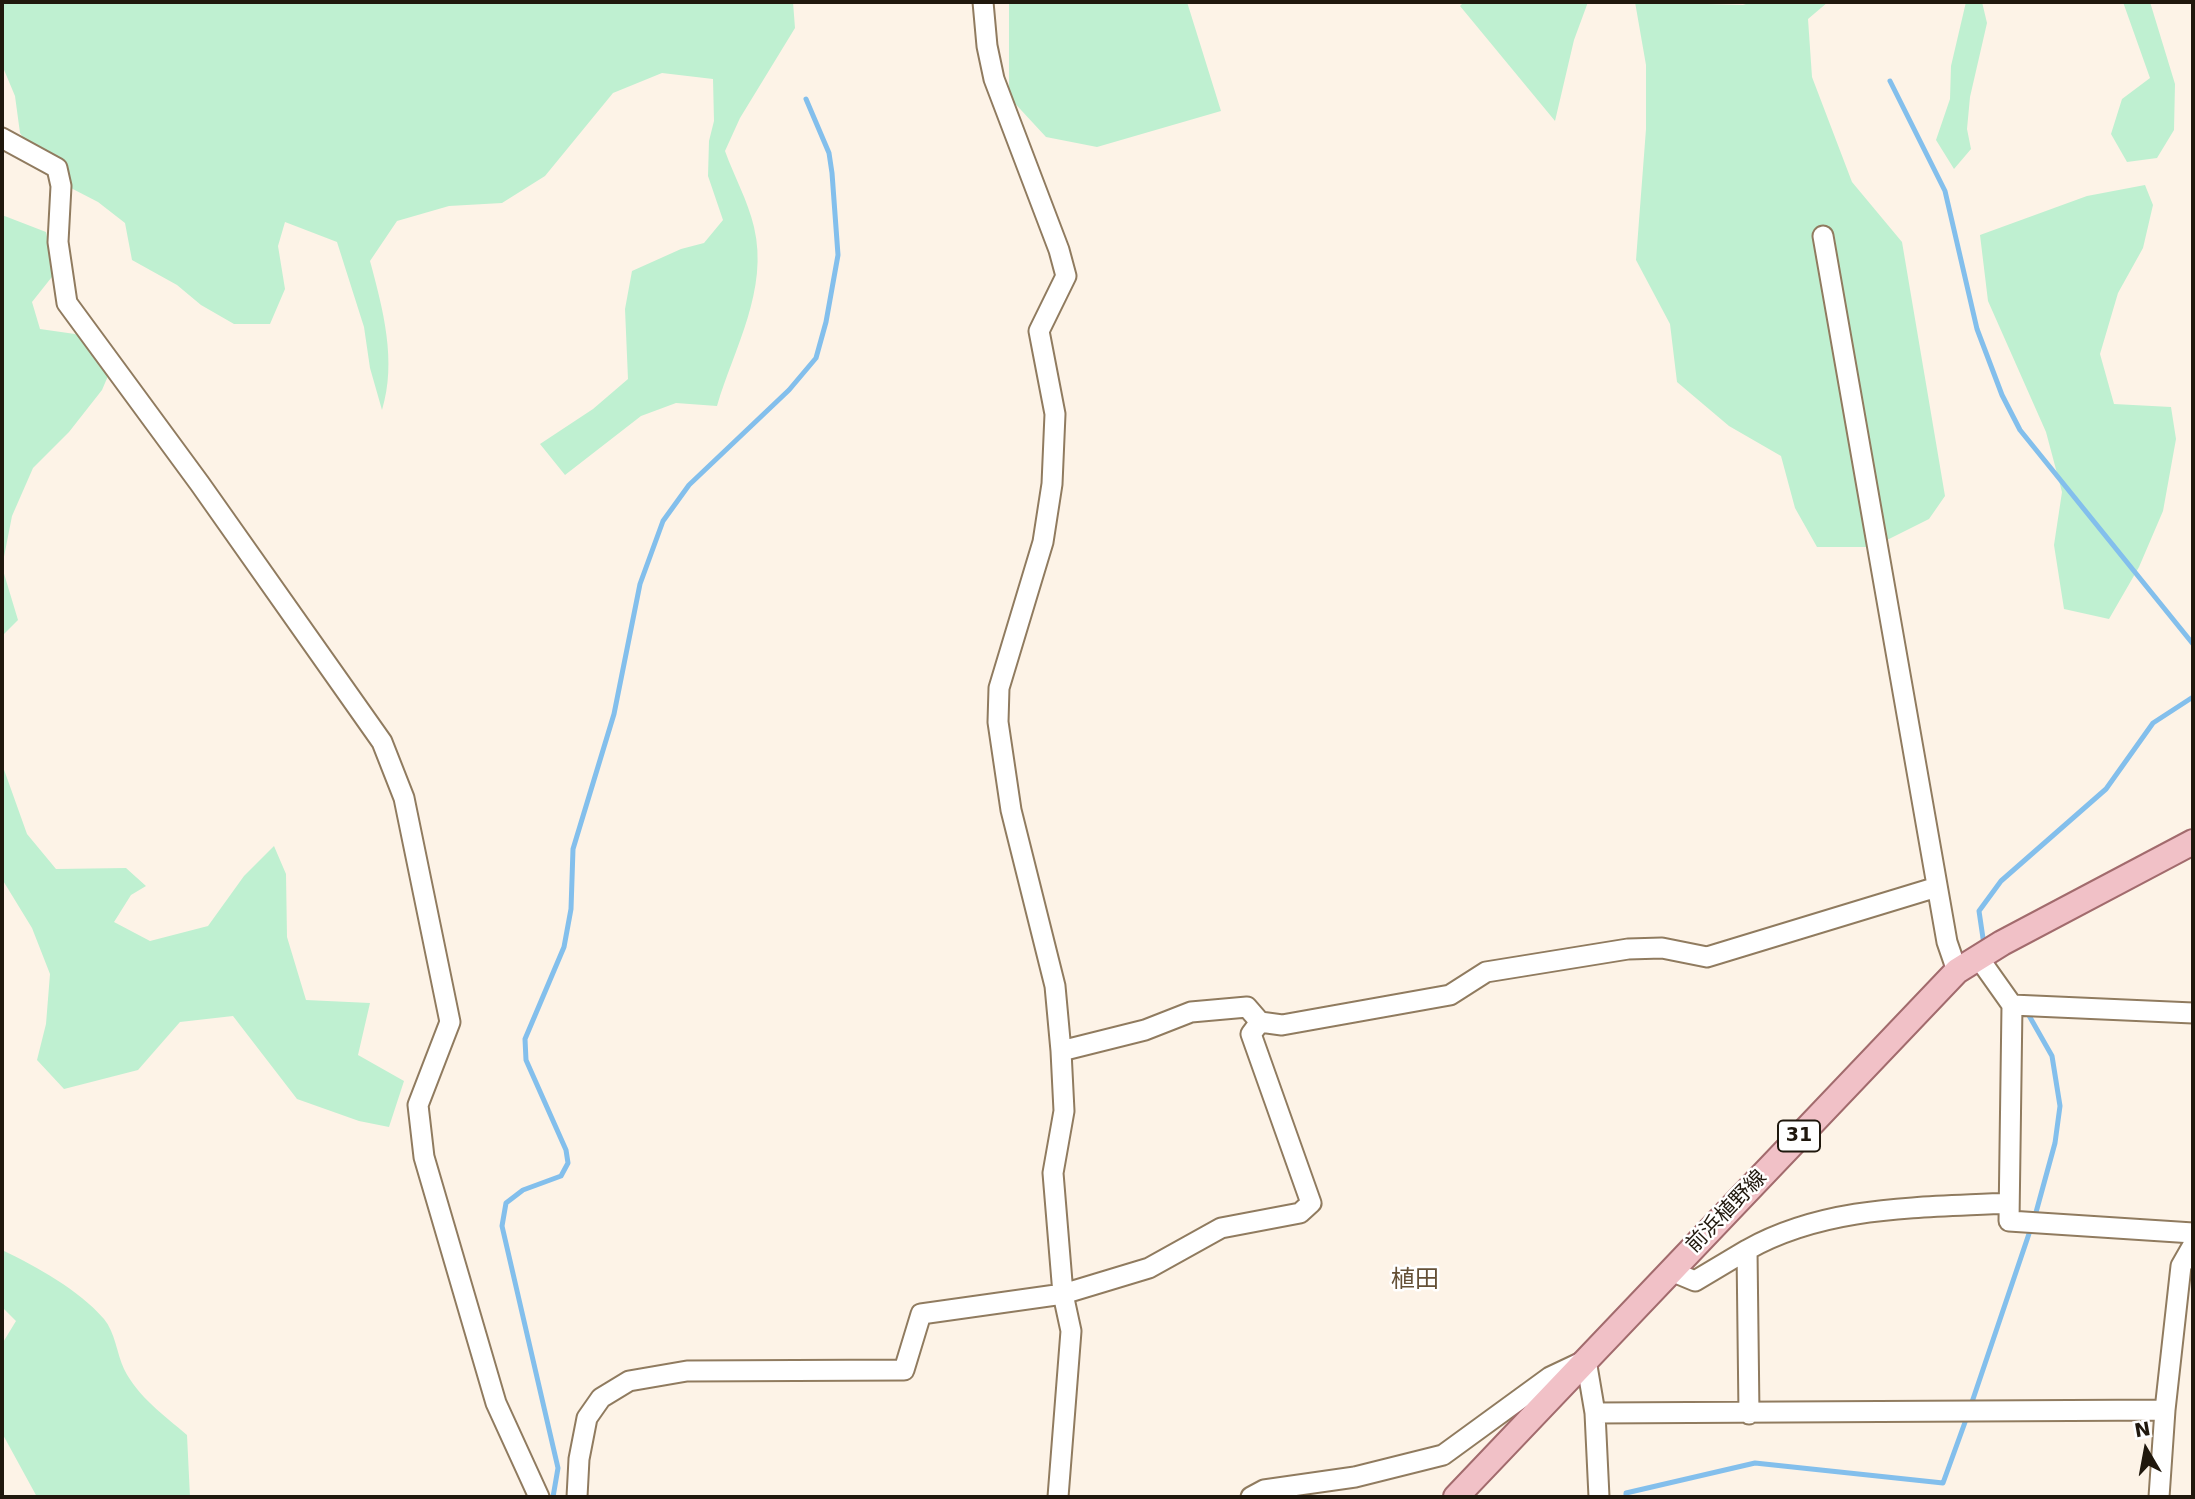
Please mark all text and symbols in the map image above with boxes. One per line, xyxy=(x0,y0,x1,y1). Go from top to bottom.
road number: 31 xyxy=(1778,1120,1820,1152)
street label: 前浜植野線 xyxy=(1681,1165,1773,1259)
district label: 植田 xyxy=(1391,1267,1439,1295)
north arrow xyxy=(2111,1415,2181,1485)
text: N xyxy=(2133,1417,2152,1442)

